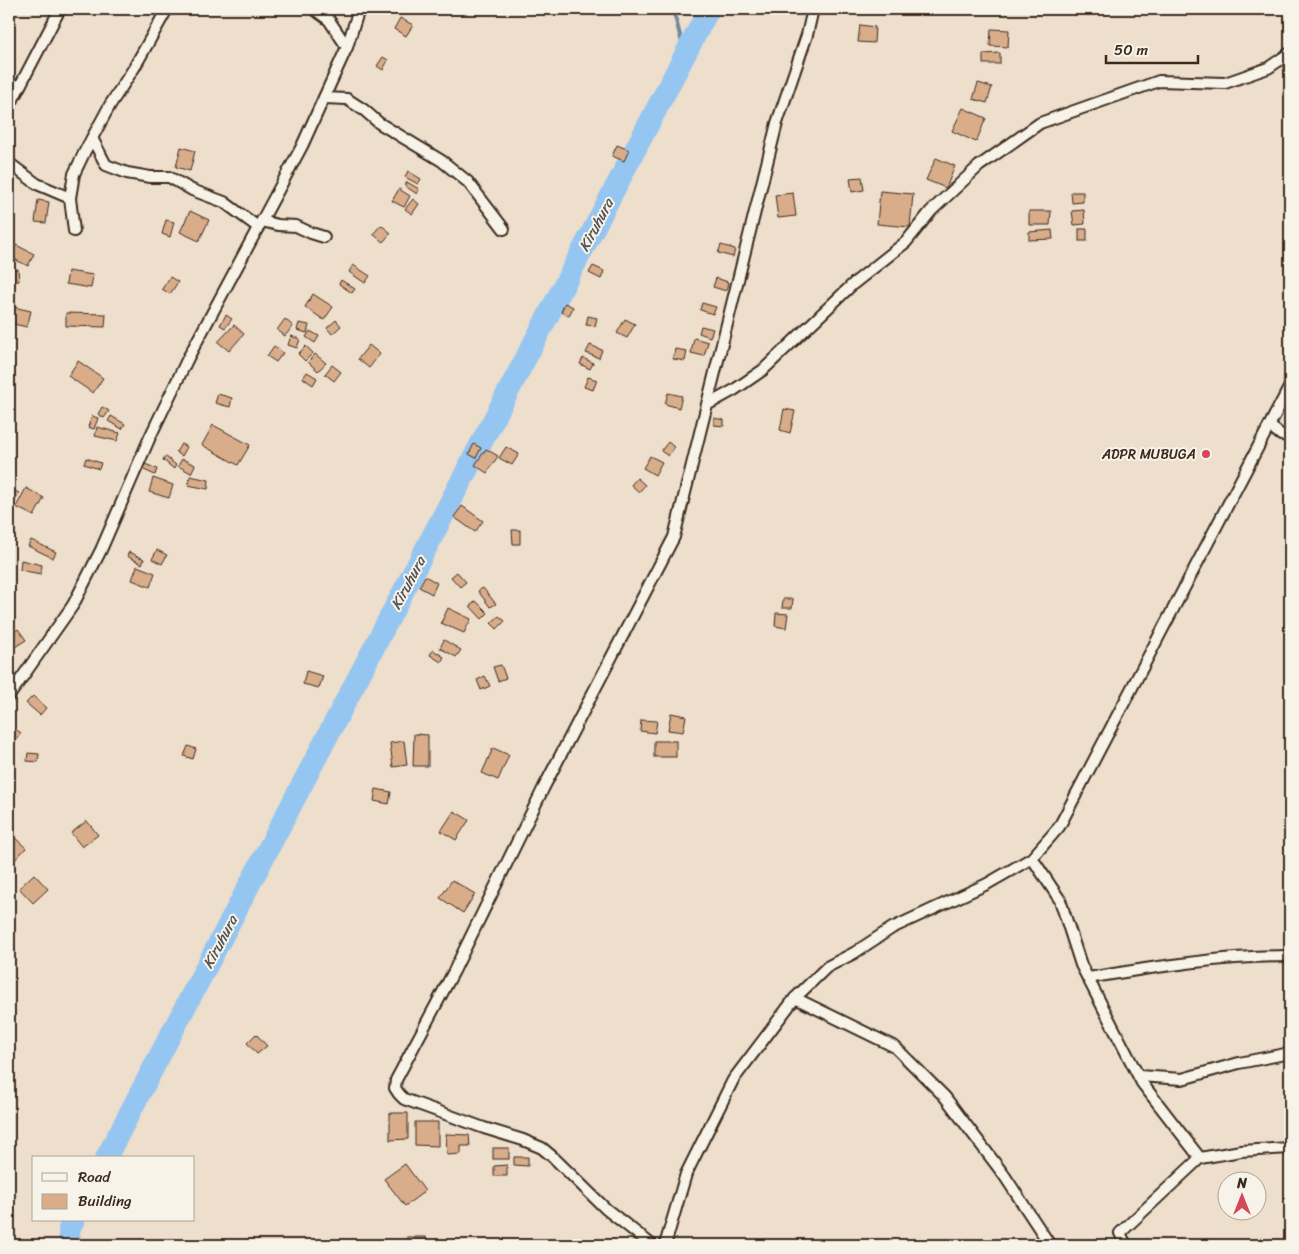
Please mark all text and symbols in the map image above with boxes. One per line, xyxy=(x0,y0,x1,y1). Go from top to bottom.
scale bar xyxy=(1106,32,1199,64)
text: 50 m xyxy=(1114,37,1149,63)
water label: Kiruhura xyxy=(571,192,622,256)
place label: ADPR MUBUGA xyxy=(1101,442,1196,467)
marker: ADPR MUBUGA xyxy=(1200,448,1212,460)
water label: Kiruhura xyxy=(383,550,434,614)
water label: Kiruhura xyxy=(195,909,246,973)
legend xyxy=(32,1156,195,1222)
text: Road xyxy=(78,1164,111,1190)
text: N xyxy=(1236,1171,1247,1196)
north arrow xyxy=(1216,1172,1266,1222)
text: Building xyxy=(78,1188,132,1214)

